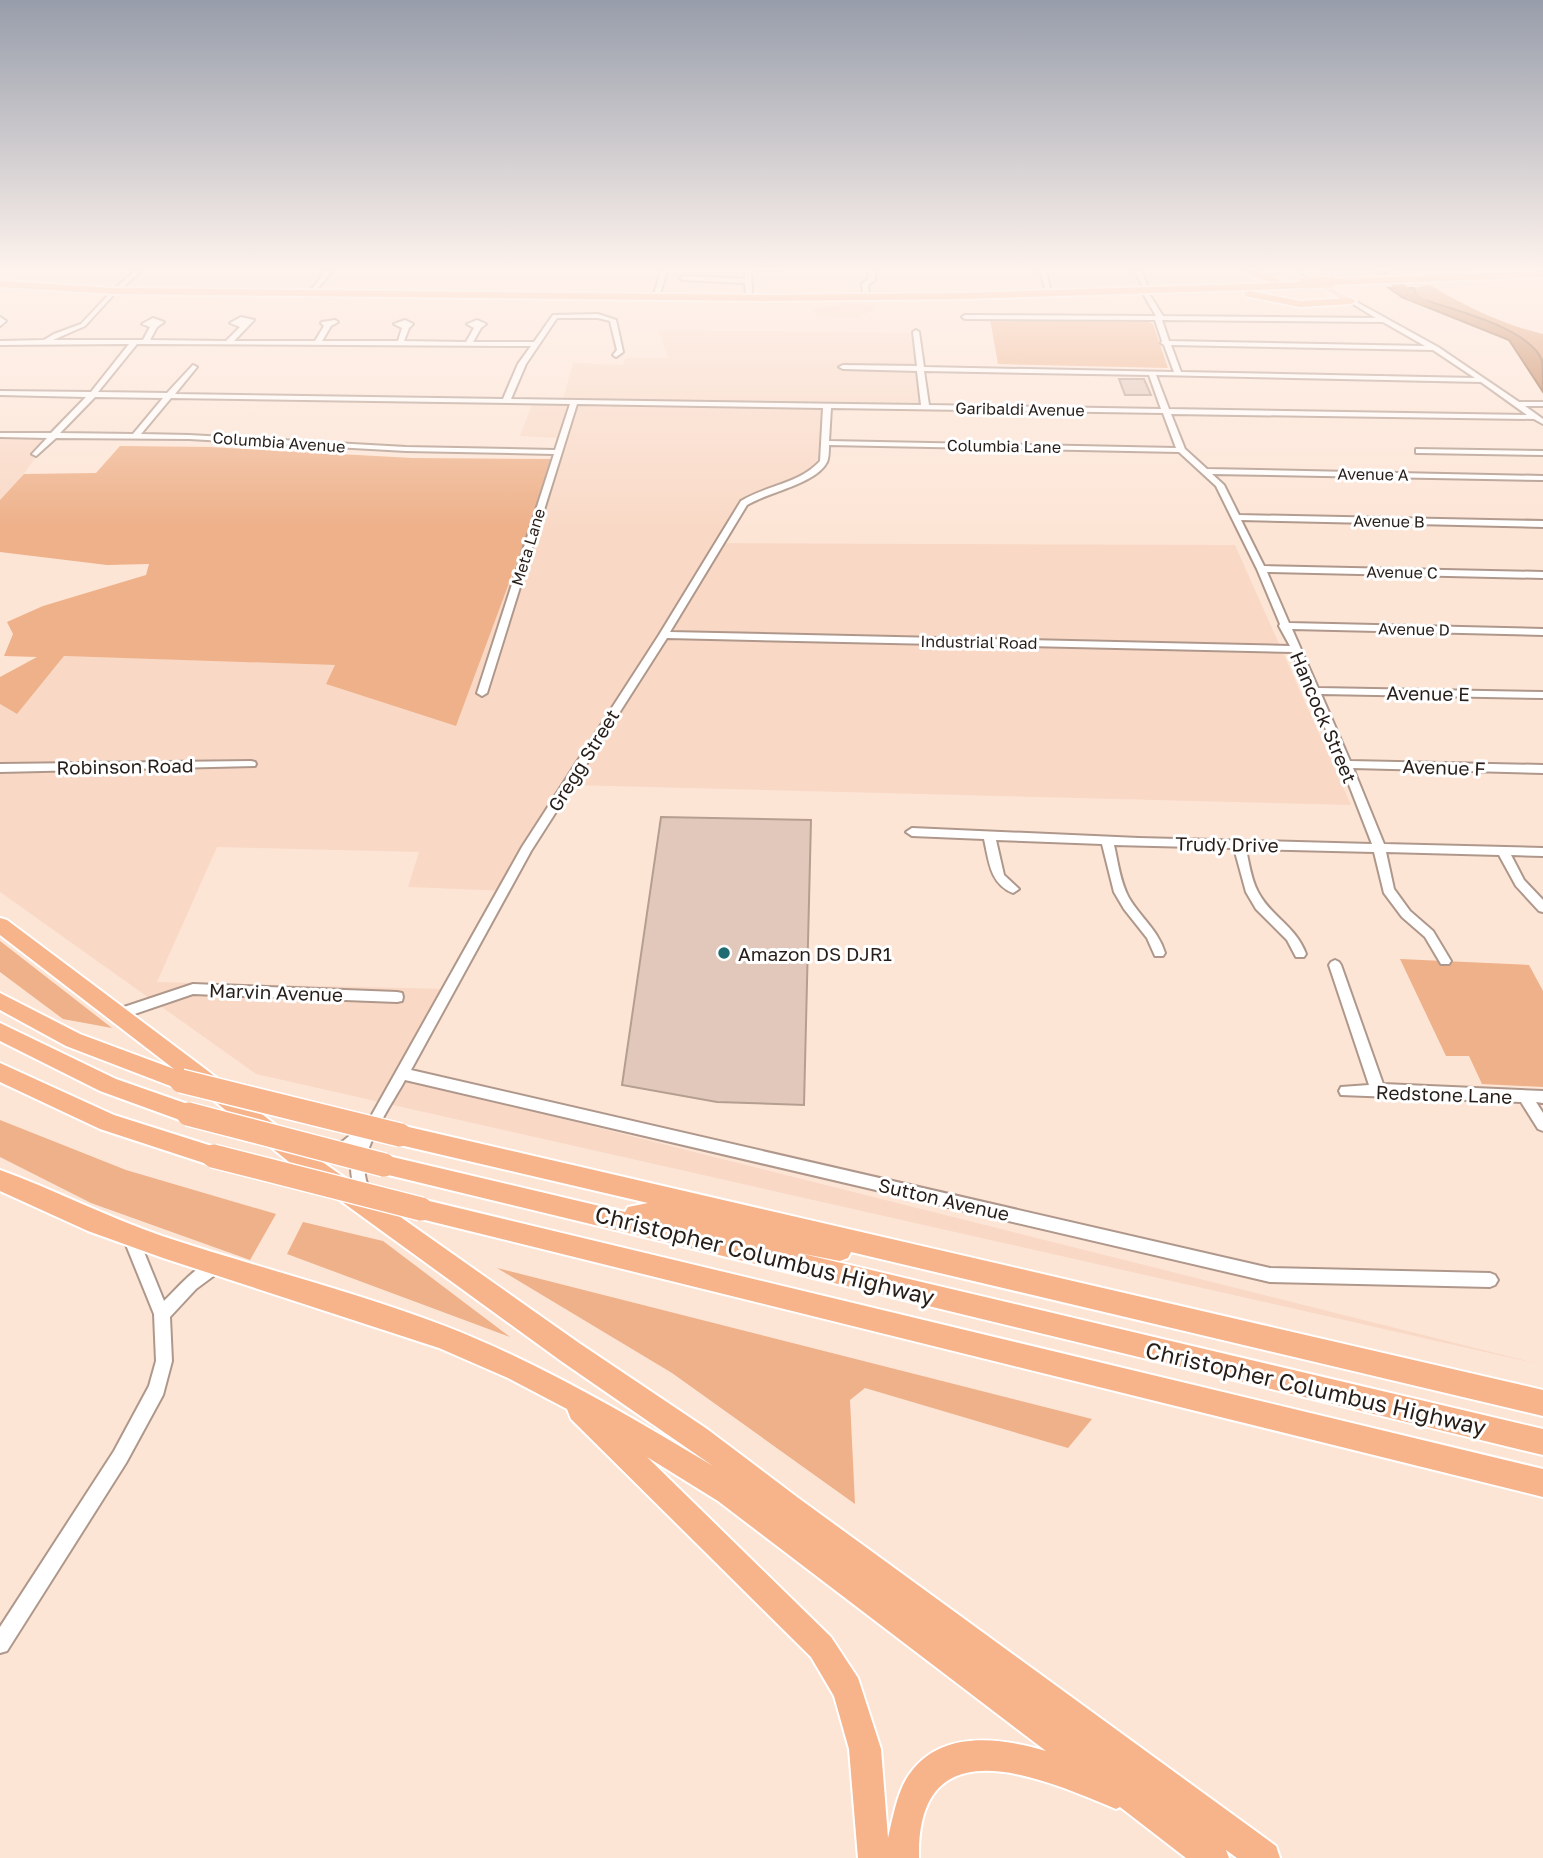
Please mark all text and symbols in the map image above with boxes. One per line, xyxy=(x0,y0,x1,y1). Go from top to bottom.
street label: Garibaldi Avenue xyxy=(955,398,1085,420)
street label: Columbia Avenue xyxy=(212,427,346,457)
street label: Columbia Lane xyxy=(947,435,1061,457)
street label: Avenue A xyxy=(1337,463,1409,485)
street label: Meta Lane xyxy=(507,506,549,588)
street label: Avenue B xyxy=(1353,510,1425,532)
street label: Avenue C xyxy=(1366,561,1438,583)
street label: Avenue D xyxy=(1378,618,1450,640)
street label: Industrial Road xyxy=(920,631,1038,653)
street label: Hancock Street xyxy=(1286,648,1362,786)
street label: Avenue E xyxy=(1386,681,1470,705)
street label: Gregg Street xyxy=(543,705,623,815)
street label: Robinson Road xyxy=(56,753,194,779)
street label: Avenue F xyxy=(1402,754,1486,780)
street label: Trudy Drive xyxy=(1175,832,1279,856)
place label: Amazon DS DJR1 xyxy=(738,942,892,965)
marker: Amazon DS DJR1 xyxy=(716,945,732,961)
street label: Marvin Avenue xyxy=(208,978,344,1006)
street label: Redstone Lane xyxy=(1375,1080,1513,1108)
street label: Sutton Avenue xyxy=(876,1173,1012,1225)
street label: Christopher Columbus Highway xyxy=(592,1199,938,1311)
street label: Christopher Columbus Highway xyxy=(1143,1335,1489,1441)

